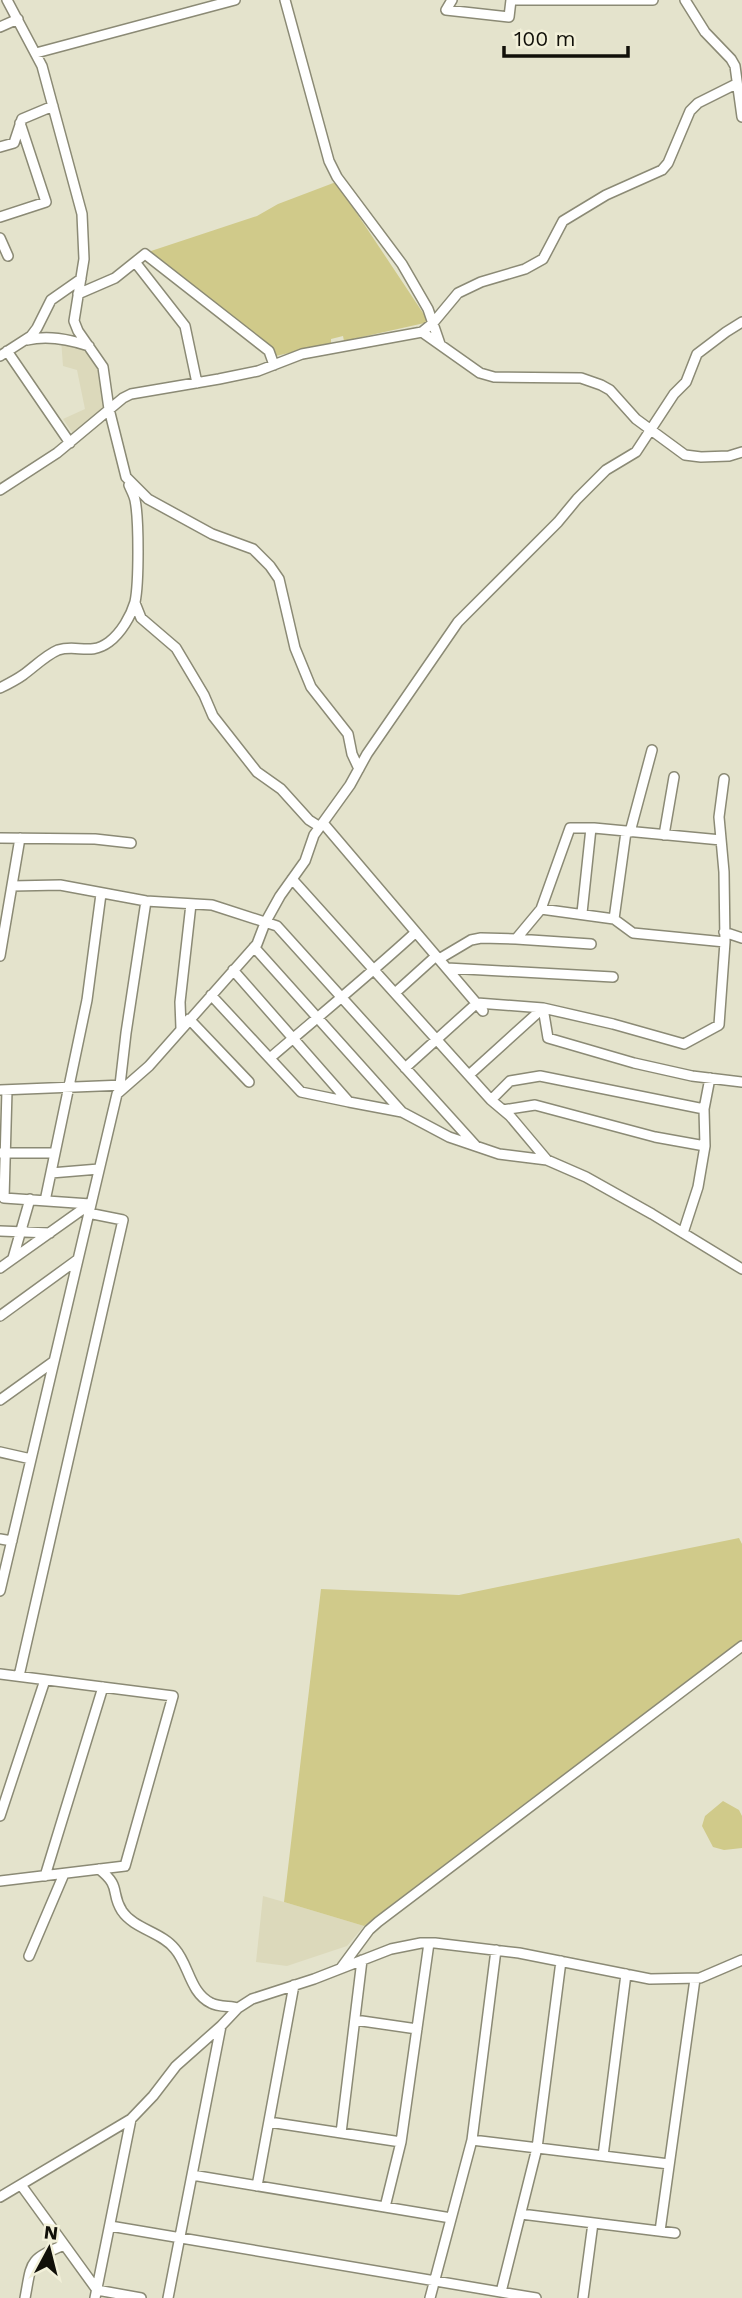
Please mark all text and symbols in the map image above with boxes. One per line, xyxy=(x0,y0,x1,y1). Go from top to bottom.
scale bar xyxy=(504,14,628,58)
text: 100 m xyxy=(514,26,576,51)
north arrow xyxy=(14,2214,84,2284)
text: N xyxy=(43,2220,59,2245)

